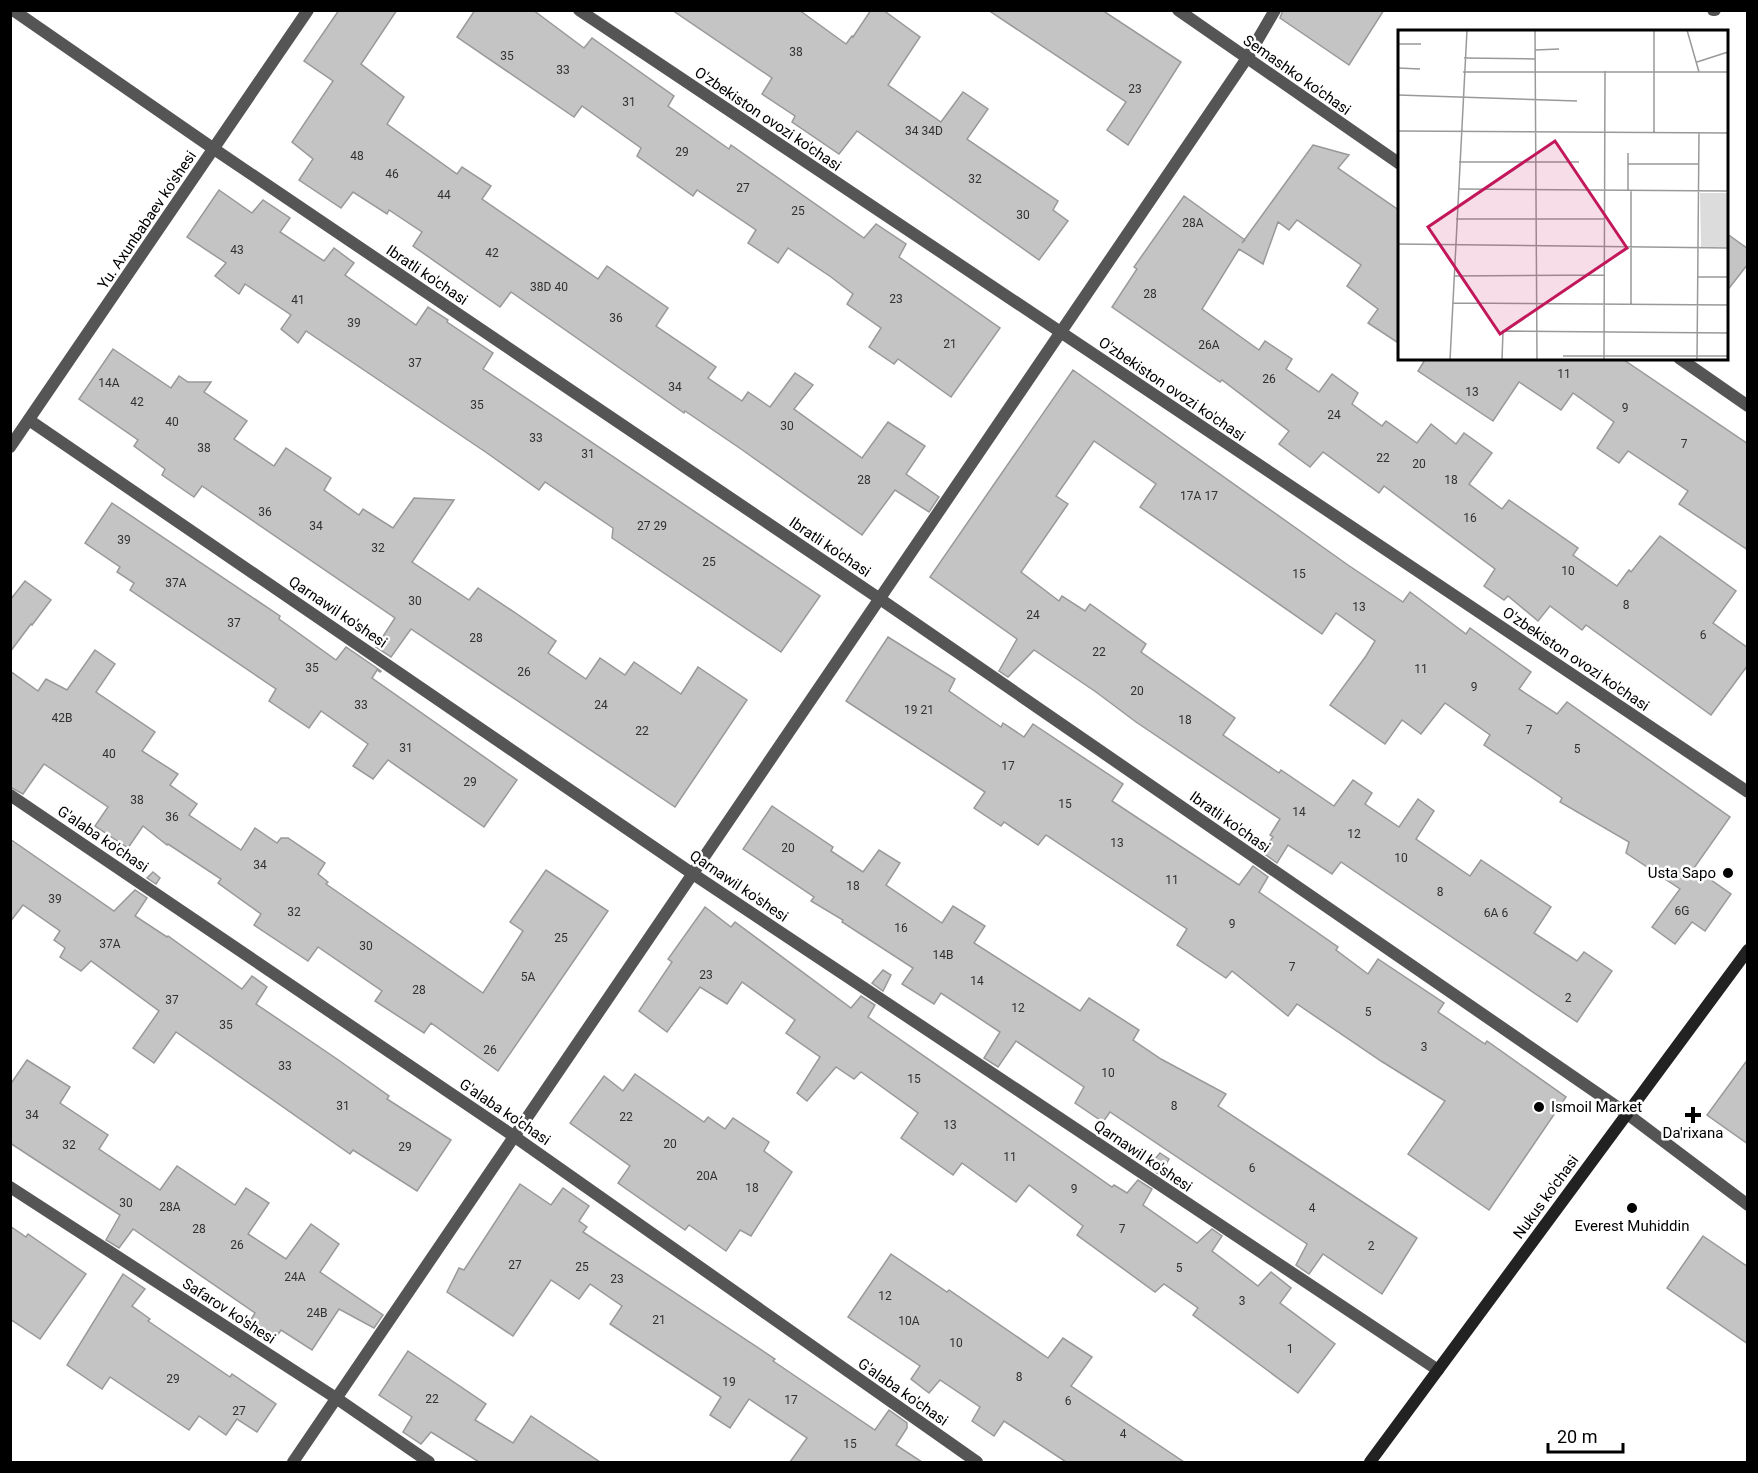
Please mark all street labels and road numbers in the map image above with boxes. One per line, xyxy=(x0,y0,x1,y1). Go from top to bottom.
street label: Semashko ko'chasi xyxy=(1240,31,1354,119)
street label: O'zbekiston ovozi ko'chasi xyxy=(691,63,845,175)
street label: Yu. Axunbabaev ko'shesi xyxy=(94,147,200,293)
street label: Ibratli ko'chasi xyxy=(383,241,471,309)
street label: O'zbekiston ovozi ko'chasi xyxy=(1095,333,1249,445)
street label: Ibratli ko'chasi xyxy=(786,513,874,581)
street label: Qarnawil ko'shesi xyxy=(285,572,391,652)
street label: O'zbekiston ovozi ko'chasi xyxy=(1499,603,1653,715)
street label: Ibratli ko'chasi xyxy=(1186,788,1274,856)
street label: G'alaba ko'chasi xyxy=(54,802,152,876)
street label: Qarnawil ko'shesi xyxy=(686,846,792,926)
street label: G'alaba ko'chasi xyxy=(456,1075,554,1149)
street label: Qarnawil ko'shesi xyxy=(1090,1116,1196,1196)
street label: Nukus ko'chasi xyxy=(1510,1152,1582,1242)
street label: Safarov ko'shesi xyxy=(179,1274,279,1348)
street label: G'alaba ko'chasi xyxy=(855,1354,951,1430)

